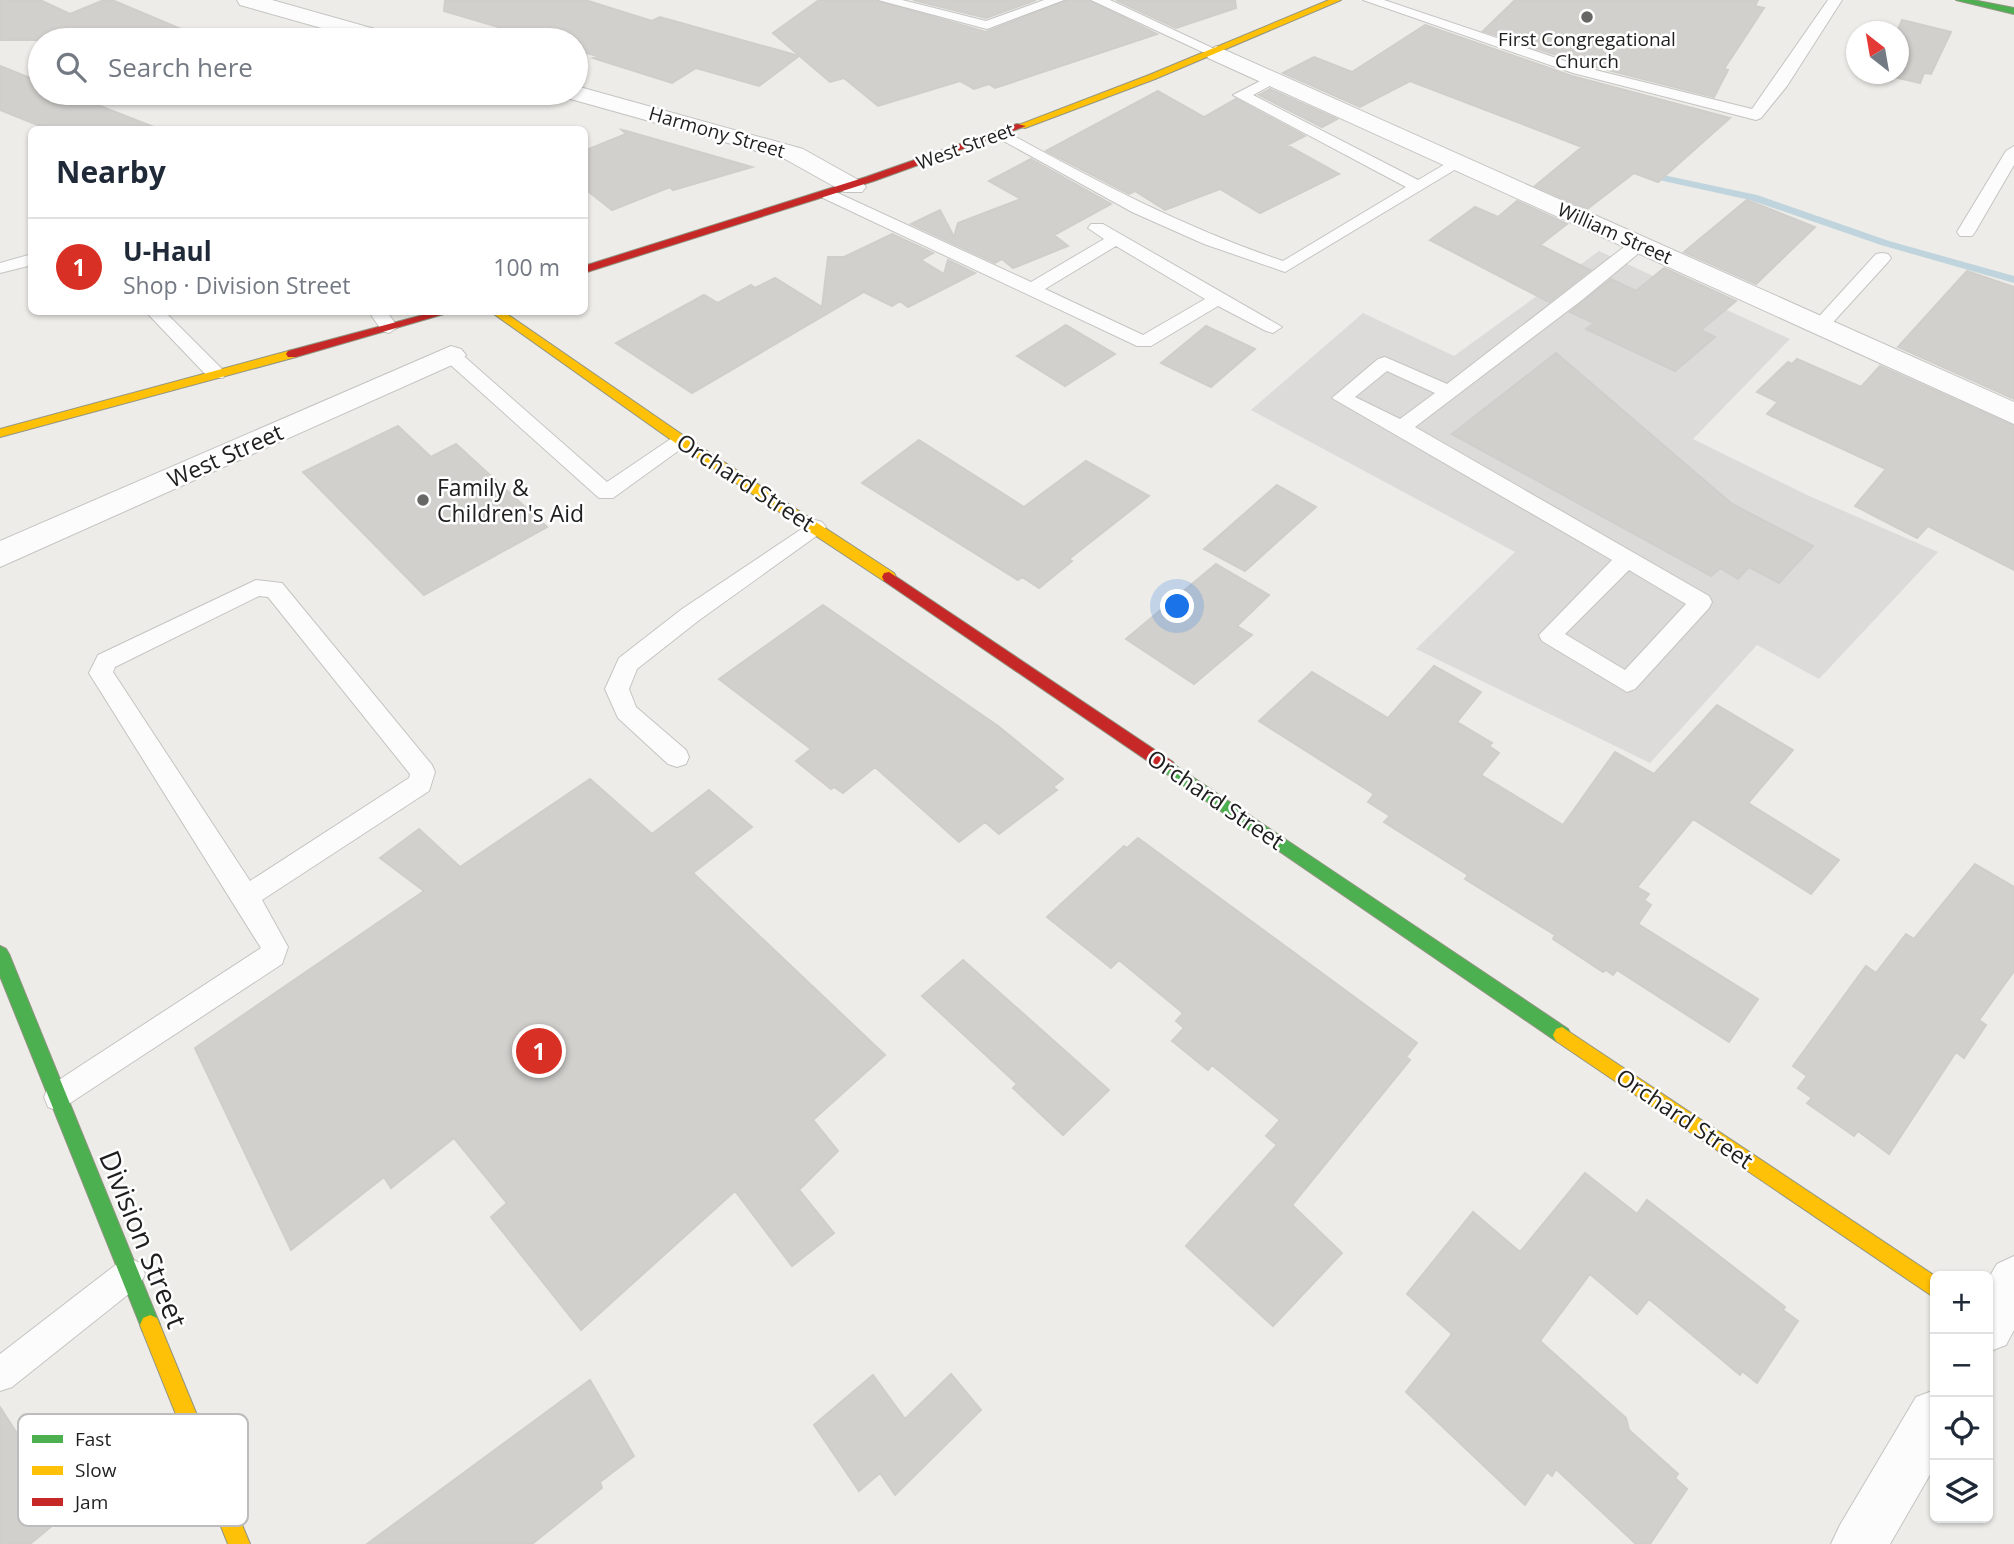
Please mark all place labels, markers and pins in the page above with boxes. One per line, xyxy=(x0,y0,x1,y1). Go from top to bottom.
marker: First Congregational Church xyxy=(1579,9,1595,25)
place label: First Congregational Church xyxy=(1498,26,1676,74)
place label: Family & Children's Aid xyxy=(437,471,584,529)
marker: Family & Children's Aid xyxy=(415,492,431,508)
pin: 1 xyxy=(516,1025,562,1077)

